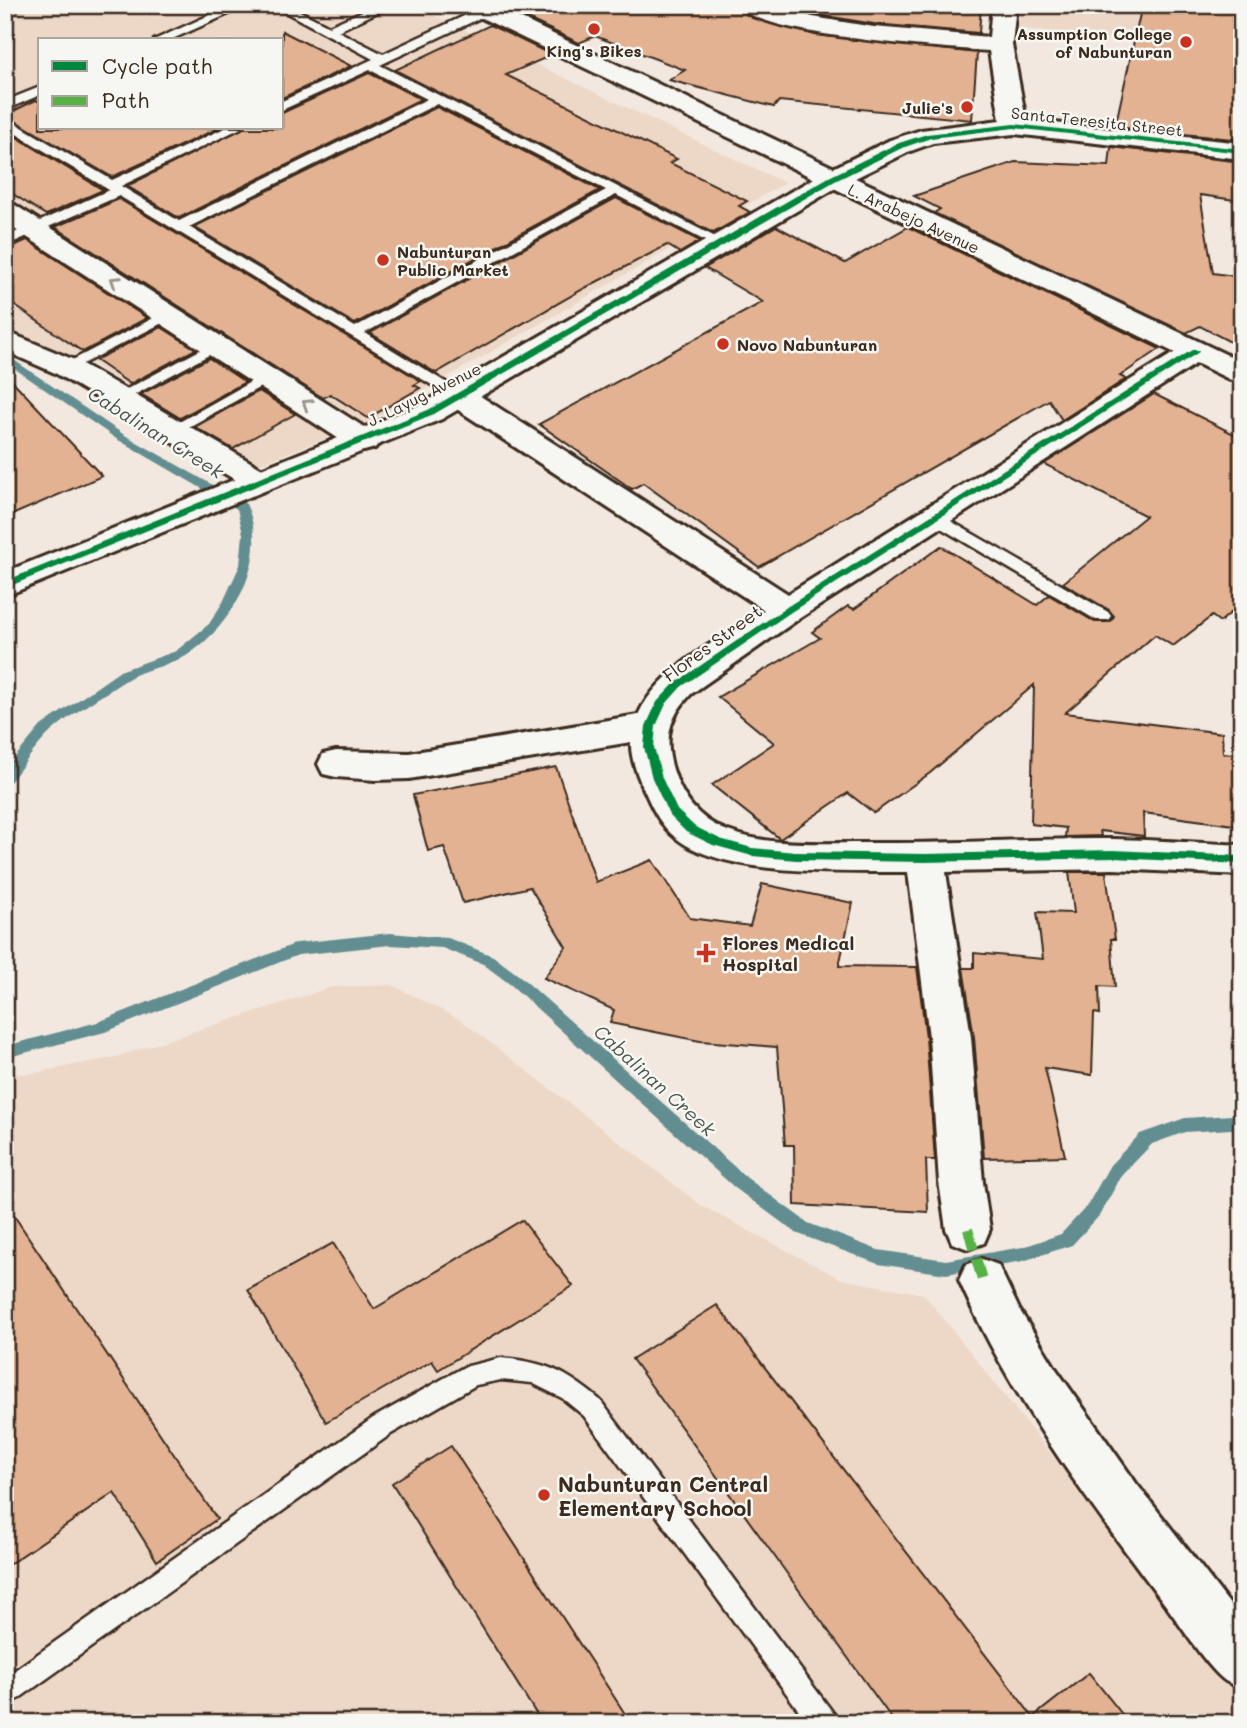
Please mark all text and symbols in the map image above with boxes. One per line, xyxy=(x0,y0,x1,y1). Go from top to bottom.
marker: King's Bikes xyxy=(586,21,602,37)
place label: Assumption College of Nabunturan xyxy=(1017,23,1172,62)
marker: Assumption College of Nabunturan xyxy=(1178,34,1194,50)
legend xyxy=(38,38,284,130)
place label: King's Bikes xyxy=(546,40,642,61)
text: Cycle path xyxy=(102,52,212,79)
text: Path xyxy=(102,86,149,113)
place label: Julie's xyxy=(902,97,953,118)
marker: Julie's xyxy=(959,99,975,115)
street label: Santa Teresita Street xyxy=(1010,102,1184,140)
street label: L. Arabejo Avenue xyxy=(845,178,983,258)
place label: Nabunturan Public Market xyxy=(397,241,509,280)
marker: Nabunturan Public Market xyxy=(375,252,391,268)
one-way arrow xyxy=(110,277,123,290)
place label: Novo Nabunturan xyxy=(737,334,877,355)
marker: Novo Nabunturan xyxy=(715,336,731,352)
street label: J. Layug Avenue xyxy=(364,357,484,431)
water label: Cabalinan Creek xyxy=(83,380,229,484)
one-way arrow xyxy=(301,400,314,413)
street label: Flores Street xyxy=(658,599,766,687)
place label: Flores Medical Hospital xyxy=(722,931,854,976)
marker: Flores Medical Hospital xyxy=(696,943,716,963)
water label: Cabalinan Creek xyxy=(589,1019,722,1142)
place label: Nabunturan Central Elementary School xyxy=(558,1470,768,1522)
marker: Nabunturan Central Elementary School xyxy=(536,1487,552,1503)

